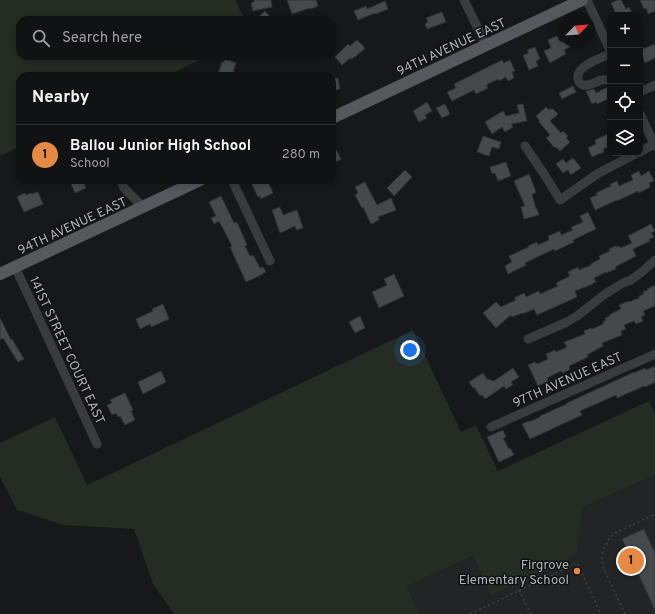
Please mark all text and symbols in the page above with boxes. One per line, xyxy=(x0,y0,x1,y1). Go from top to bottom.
north arrow xyxy=(559,12,595,48)
map controls xyxy=(607,12,643,156)
button: + xyxy=(607,12,643,48)
street label: 94TH AVENUE EAST xyxy=(395,15,509,80)
search box xyxy=(16,16,336,60)
icon: search xyxy=(30,27,52,49)
text: Search here xyxy=(62,29,142,48)
button: − xyxy=(607,48,643,84)
button: locate xyxy=(607,84,643,120)
text: Nearby xyxy=(32,87,89,109)
button: layers xyxy=(607,120,643,156)
text: Ballou Junior High School xyxy=(70,137,251,156)
text: 1 xyxy=(42,147,48,163)
text: 280 m xyxy=(282,147,320,163)
text: School xyxy=(70,156,110,172)
street label: 94TH AVENUE EAST xyxy=(16,194,130,259)
street label: 141ST STREET COURT EAST xyxy=(25,274,107,427)
your location xyxy=(400,340,420,360)
street label: 97TH AVENUE EAST xyxy=(511,350,625,412)
pin: 1 xyxy=(618,546,644,576)
place label: Firgrove Elementary School xyxy=(459,558,569,589)
marker: Firgrove Elementary School xyxy=(572,566,582,576)

